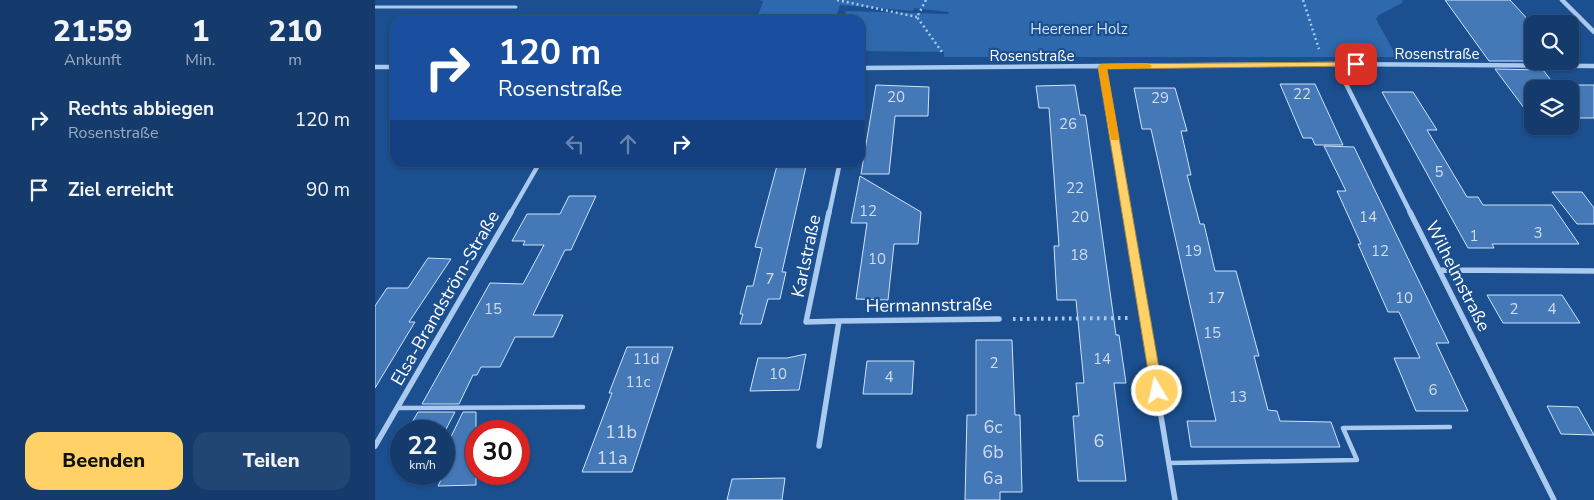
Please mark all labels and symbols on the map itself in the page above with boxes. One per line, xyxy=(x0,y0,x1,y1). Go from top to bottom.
park label: Heerener Holz xyxy=(1030,19,1128,39)
pin xyxy=(1335,43,1377,85)
street label: Rosenstraße xyxy=(1395,44,1479,64)
street label: Rosenstraße xyxy=(990,46,1074,66)
house number: 22 xyxy=(1293,84,1311,104)
house number: 20 xyxy=(887,87,905,107)
house number: 29 xyxy=(1151,88,1169,108)
house number: 26 xyxy=(1059,114,1077,134)
house number: 5 xyxy=(1434,162,1444,182)
house number: 22 xyxy=(1066,178,1084,198)
house number: 12 xyxy=(859,201,877,221)
street label: Elsa-Brandström-Straße xyxy=(385,206,505,390)
house number: 20 xyxy=(1071,207,1089,227)
house number: 14 xyxy=(1359,207,1377,227)
street label: Karlstraße xyxy=(786,212,826,300)
street label: Wilhelmstraße xyxy=(1420,217,1496,335)
house number: 3 xyxy=(1533,223,1543,243)
house number: 1 xyxy=(1469,226,1479,246)
house number: 19 xyxy=(1184,241,1202,261)
house number: 12 xyxy=(1371,241,1389,261)
house number: 18 xyxy=(1070,245,1088,265)
house number: 10 xyxy=(868,249,886,269)
house number: 7 xyxy=(765,269,775,289)
house number: 17 xyxy=(1207,288,1225,308)
house number: 10 xyxy=(1395,288,1413,308)
street label: Hermannstraße xyxy=(866,292,992,318)
house number: 15 xyxy=(484,299,502,319)
house number: 2 xyxy=(1509,299,1519,319)
house number: 4 xyxy=(1547,299,1557,319)
house number: 15 xyxy=(1203,323,1221,343)
house number: 11d xyxy=(633,349,659,369)
house number: 14 xyxy=(1093,349,1111,369)
house number: 2 xyxy=(989,353,999,373)
house number: 10 xyxy=(769,364,787,384)
position arrow xyxy=(1130,364,1182,416)
house number: 4 xyxy=(884,367,894,387)
house number: 11c xyxy=(626,372,651,392)
house number: 6 xyxy=(1428,380,1438,400)
house number: 13 xyxy=(1229,387,1247,407)
house number: 6c xyxy=(983,415,1003,439)
speed limit sign: 30 xyxy=(465,420,530,485)
house number: 11b xyxy=(605,420,637,444)
house number: 6 xyxy=(1094,429,1104,453)
house number: 6b xyxy=(982,440,1004,464)
house number: 11a xyxy=(596,446,628,470)
house number: 6a xyxy=(983,466,1003,490)

